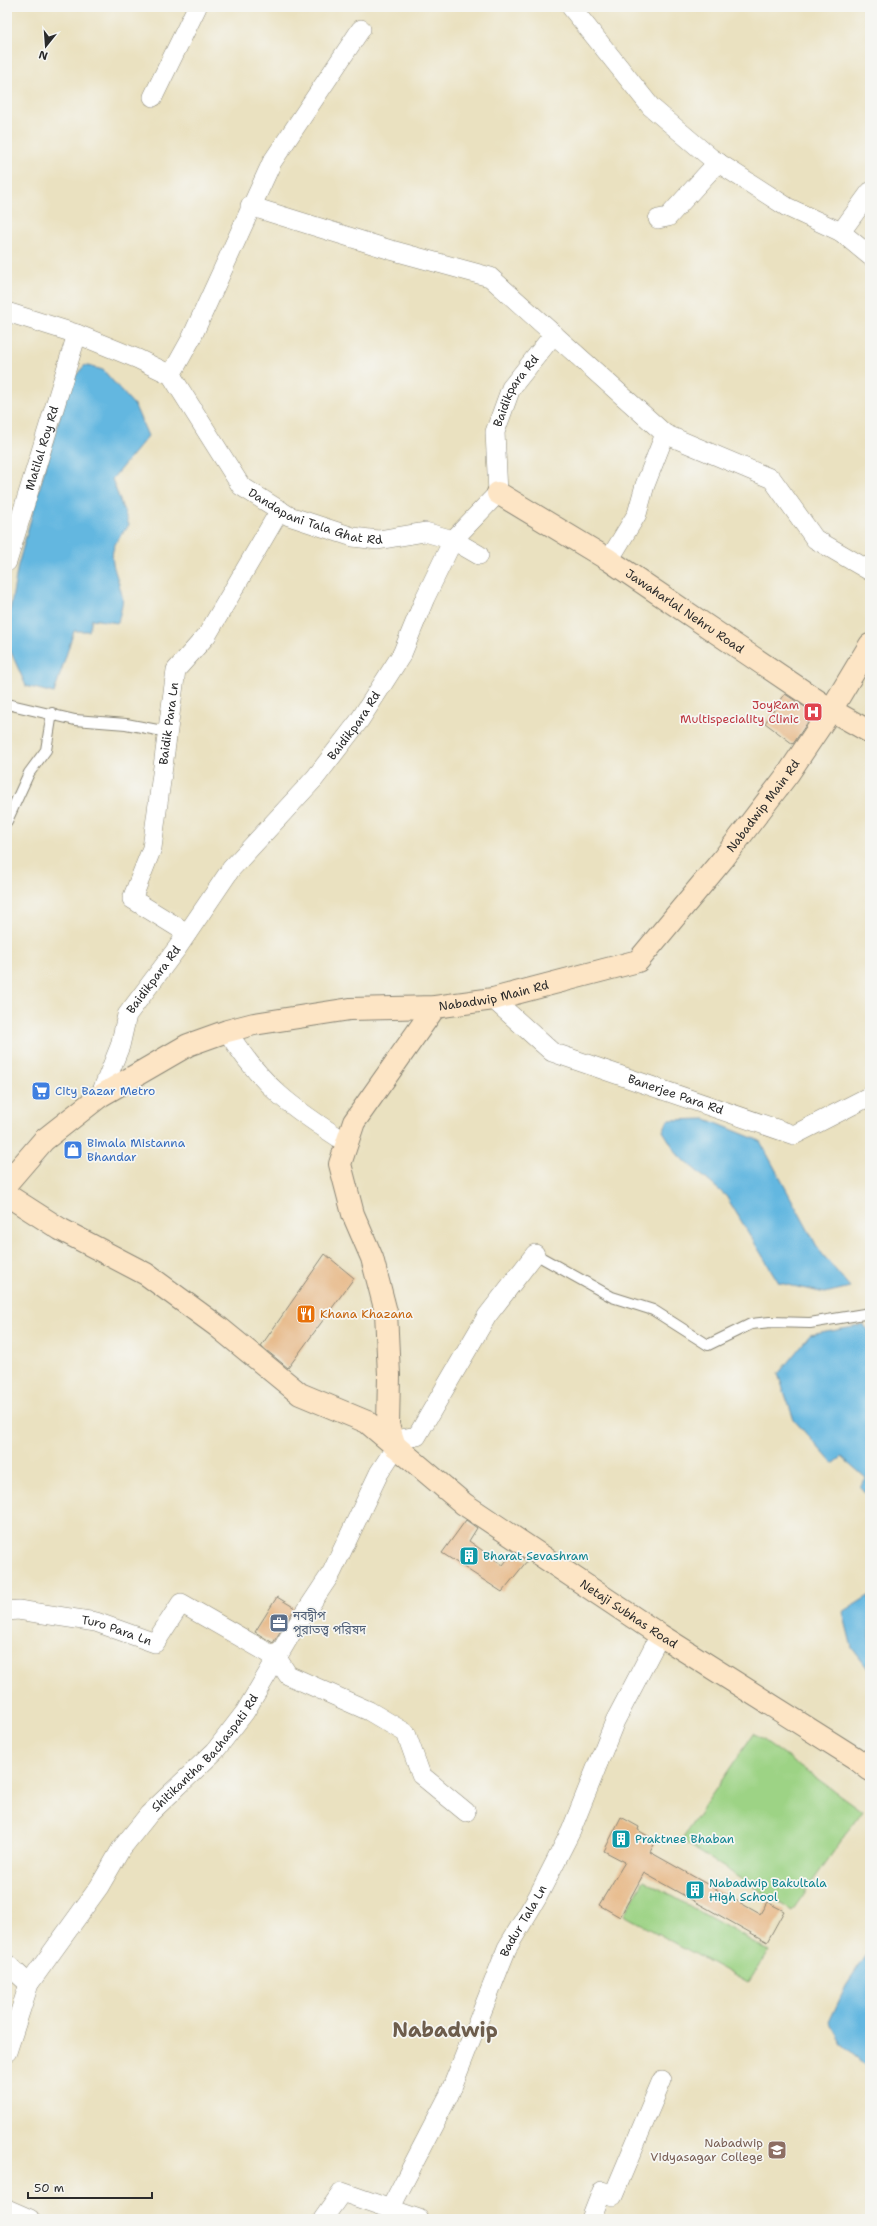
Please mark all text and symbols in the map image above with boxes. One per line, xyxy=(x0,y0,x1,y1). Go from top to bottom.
north arrow xyxy=(26,26,66,66)
text: N xyxy=(37,47,50,64)
street label: Baidikpara Rd xyxy=(489,351,543,429)
street label: Matilal Roy Rd xyxy=(21,404,63,492)
street label: Dandapani Tala Ghat Rd xyxy=(245,484,384,548)
street label: Jawaharlal Nehru Road xyxy=(622,565,748,657)
street label: Baidik Para Ln xyxy=(155,681,182,766)
street label: Baidikpara Rd xyxy=(324,688,384,763)
place label: JoyRam Multispeciality Clinic xyxy=(680,697,799,727)
hospital icon: JoyRam Multispeciality Clinic xyxy=(802,701,824,723)
street label: Nabadwip Main Rd xyxy=(723,756,804,855)
street label: Baidikpara Rd xyxy=(123,942,185,1017)
street label: Nabadwip Main Rd xyxy=(438,977,551,1014)
street label: Banerjee Para Rd xyxy=(626,1071,726,1118)
supermarket icon: City Bazar Metro xyxy=(30,1080,52,1102)
place label: City Bazar Metro xyxy=(55,1083,155,1099)
place label: Bimala Mistanna Bhandar xyxy=(87,1135,186,1165)
shop icon: Bimala Mistanna Bhandar xyxy=(62,1139,84,1161)
restaurant icon: Khana Khazana xyxy=(295,1303,317,1325)
place label: Khana Khazana xyxy=(320,1306,413,1322)
building icon: Bharat Sevashram xyxy=(458,1545,480,1567)
place label: Bharat Sevashram xyxy=(483,1548,589,1564)
street label: Netaji Subhas Road xyxy=(577,1576,681,1652)
place label: নবদ্বীপ পুরাতত্ত্ব পরিষদ xyxy=(292,1608,366,1638)
street label: Turo Para Ln xyxy=(80,1612,154,1649)
office icon: নবদ্বীপ পুরাতত্ত্ব পরিষদ xyxy=(268,1612,290,1634)
street label: Shitikantha Bachaspati Rd xyxy=(148,1691,262,1815)
building icon: Praktnee Bhaban xyxy=(610,1828,632,1850)
place label: Praktnee Bhaban xyxy=(635,1831,734,1847)
place label: Nabadwip Bakultala High School xyxy=(709,1875,827,1905)
building icon: Nabadwip Bakultala High School xyxy=(684,1879,706,1901)
street label: Badur Tala Ln xyxy=(496,1882,550,1959)
district label: Nabadwip xyxy=(392,2017,498,2043)
place label: Nabadwip Vidyasagar College xyxy=(650,2135,763,2165)
school or university icon: Nabadwip Vidyasagar College xyxy=(766,2139,788,2161)
scale bar xyxy=(28,2174,152,2200)
text: 50 m xyxy=(34,2180,64,2196)

